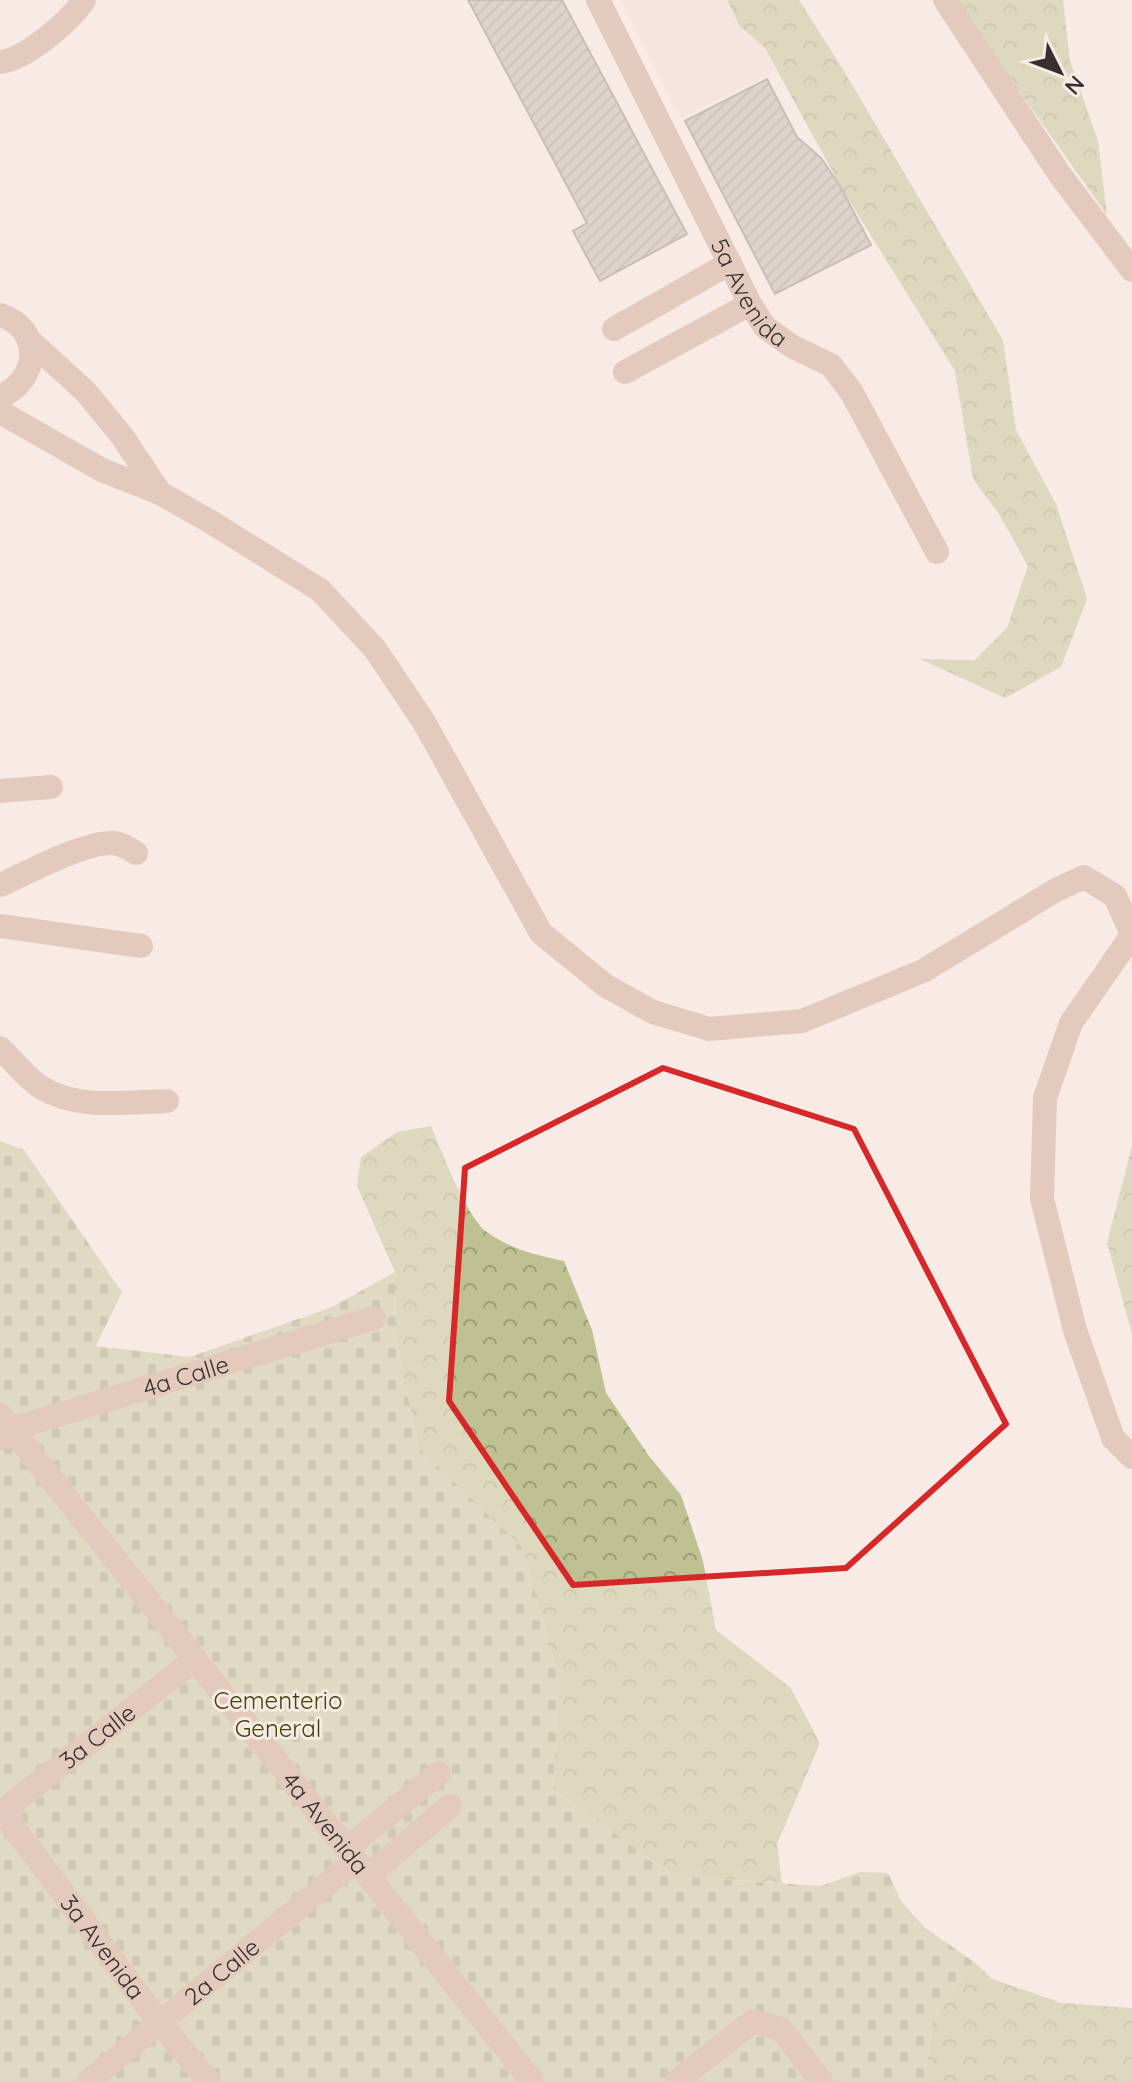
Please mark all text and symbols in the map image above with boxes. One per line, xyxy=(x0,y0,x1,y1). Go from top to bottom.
north arrow xyxy=(1020,32,1100,112)
text: N xyxy=(1059,70,1091,101)
street label: 5a Avenida xyxy=(705,233,794,353)
street label: 4a Calle xyxy=(139,1348,232,1403)
park label: Cementerio General xyxy=(214,1685,343,1743)
street label: 3a Calle xyxy=(53,1697,141,1775)
street label: 4a Avenida xyxy=(276,1765,376,1880)
street label: 3a Avenida xyxy=(54,1889,152,2005)
street label: 2a Calle xyxy=(178,1931,265,2011)

